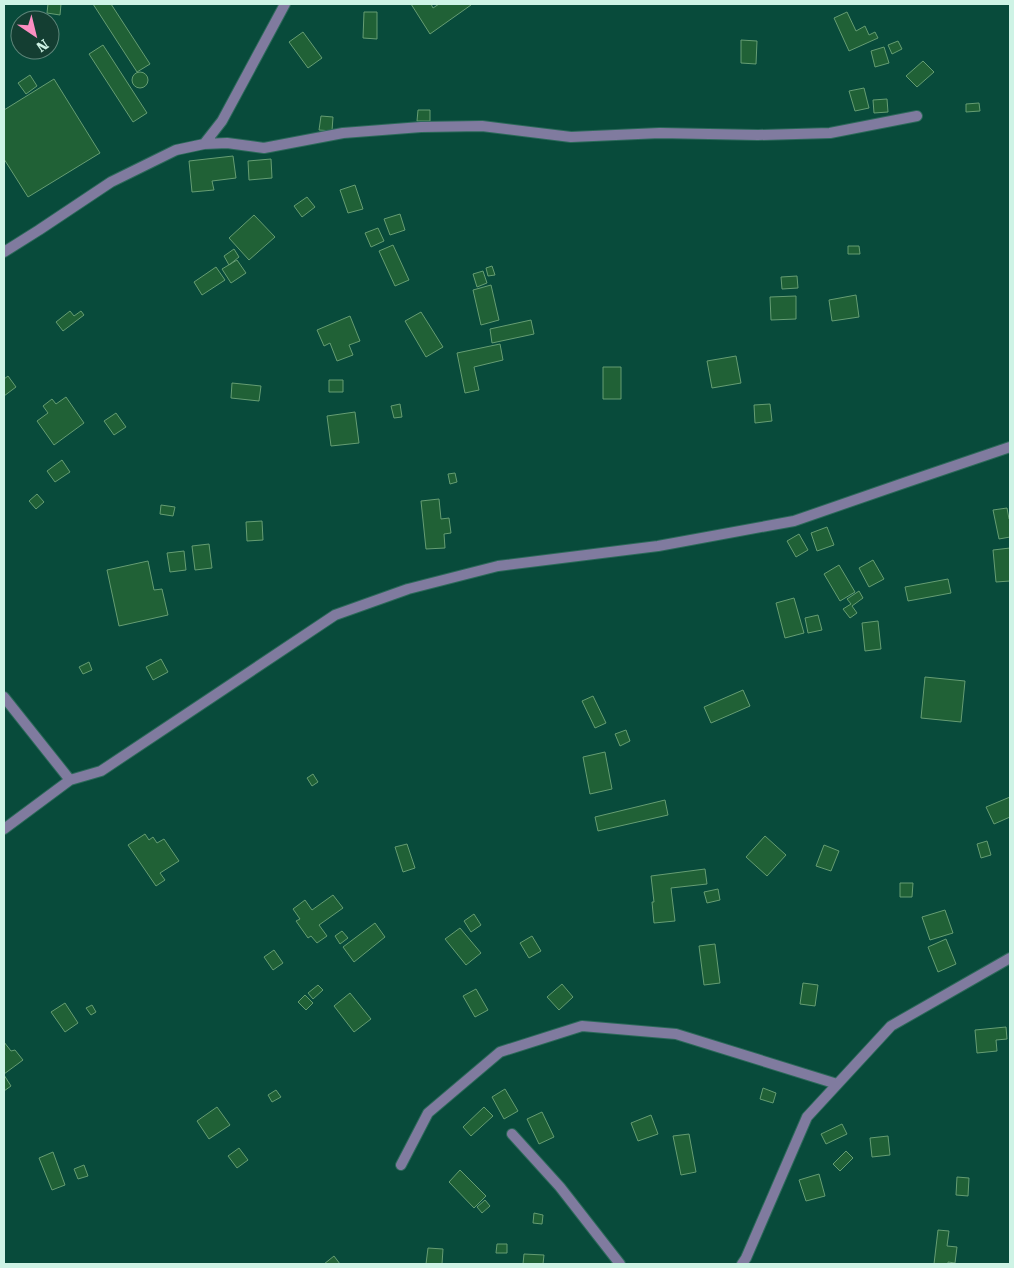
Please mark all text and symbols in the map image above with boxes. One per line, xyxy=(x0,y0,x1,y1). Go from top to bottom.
north arrow xyxy=(10,10,60,60)
text: N xyxy=(33,36,51,55)

